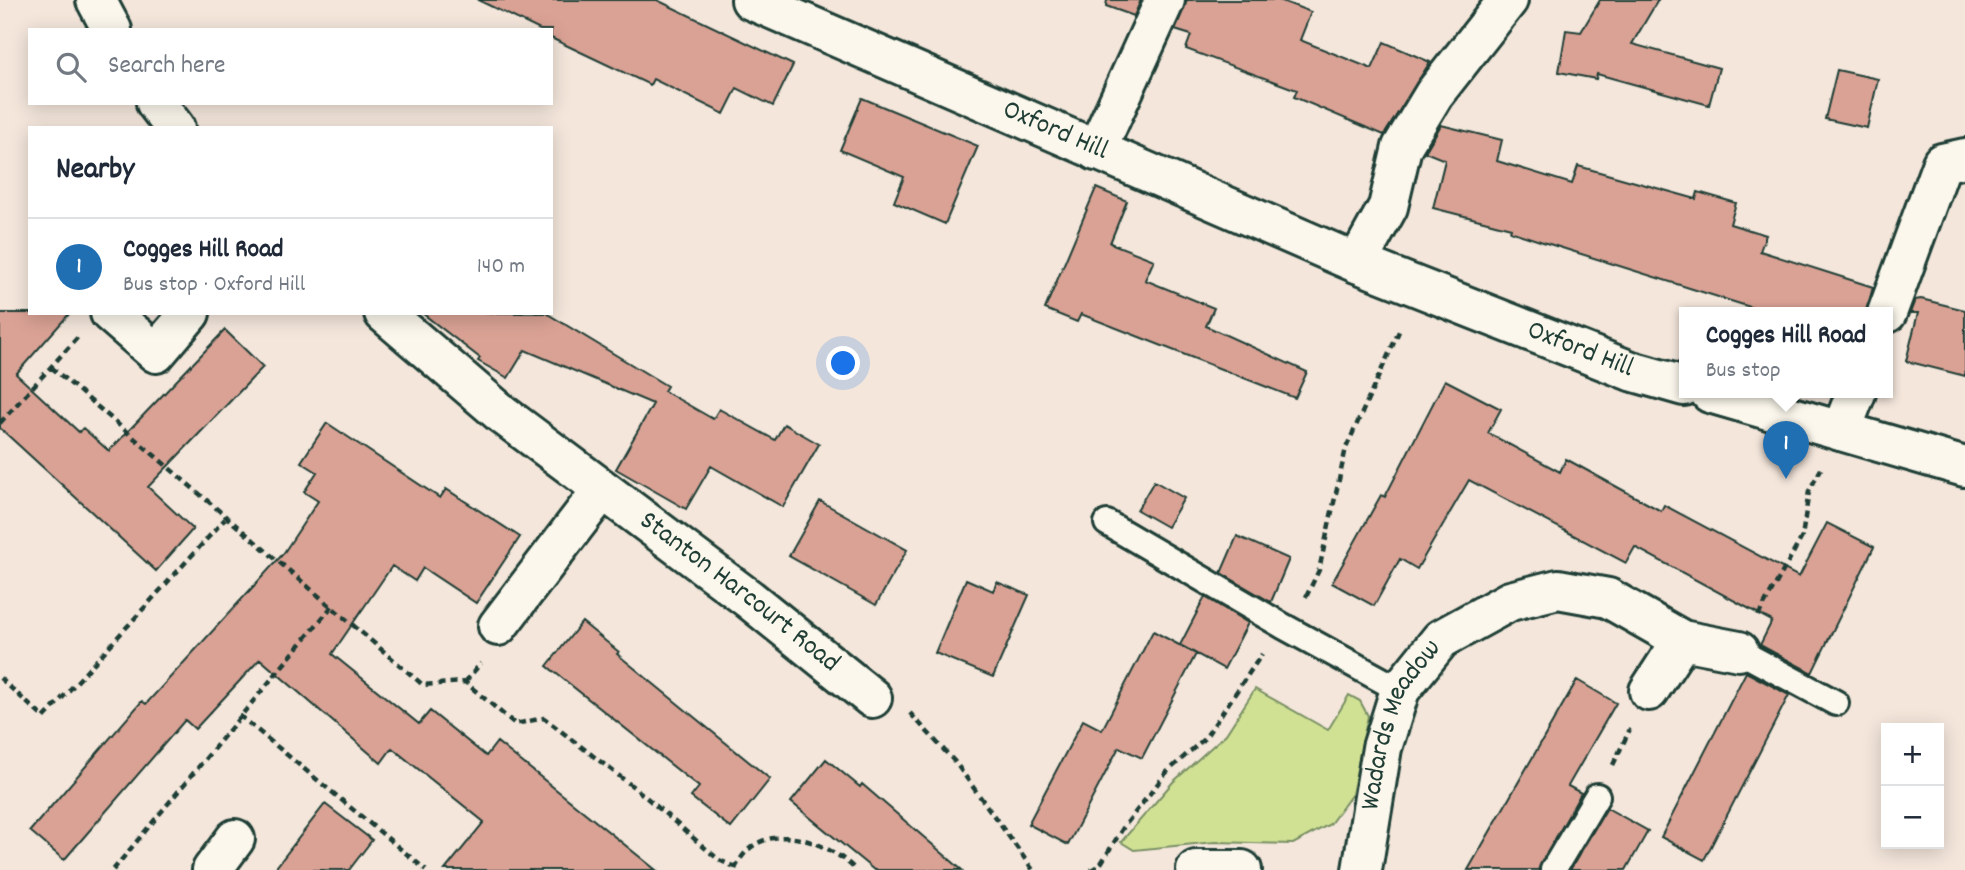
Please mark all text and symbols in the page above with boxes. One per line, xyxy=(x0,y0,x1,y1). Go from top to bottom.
search box xyxy=(28,28,553,105)
icon: search xyxy=(52,48,90,86)
text: Search here xyxy=(108,48,226,85)
street label: Oxford Hill xyxy=(996,91,1114,172)
text: Nearby xyxy=(56,150,134,193)
text: Cogges Hill Road xyxy=(123,232,284,269)
text: 1 xyxy=(76,251,82,284)
text: 140 m xyxy=(477,251,525,284)
text: Bus stop · Oxford Hill xyxy=(123,269,305,302)
popup xyxy=(1679,307,1893,398)
street label: Oxford Hill xyxy=(1520,312,1639,390)
text: Cogges Hill Road xyxy=(1706,318,1866,355)
your location xyxy=(826,346,860,380)
text: Bus stop xyxy=(1706,355,1781,388)
pin: 1 xyxy=(1763,421,1809,479)
street label: Stanton Harcourt Road xyxy=(630,503,847,684)
street label: Wadards Meadow xyxy=(1352,631,1453,813)
map controls xyxy=(1881,723,1944,849)
button: + xyxy=(1881,723,1944,786)
button: − xyxy=(1881,786,1944,849)

